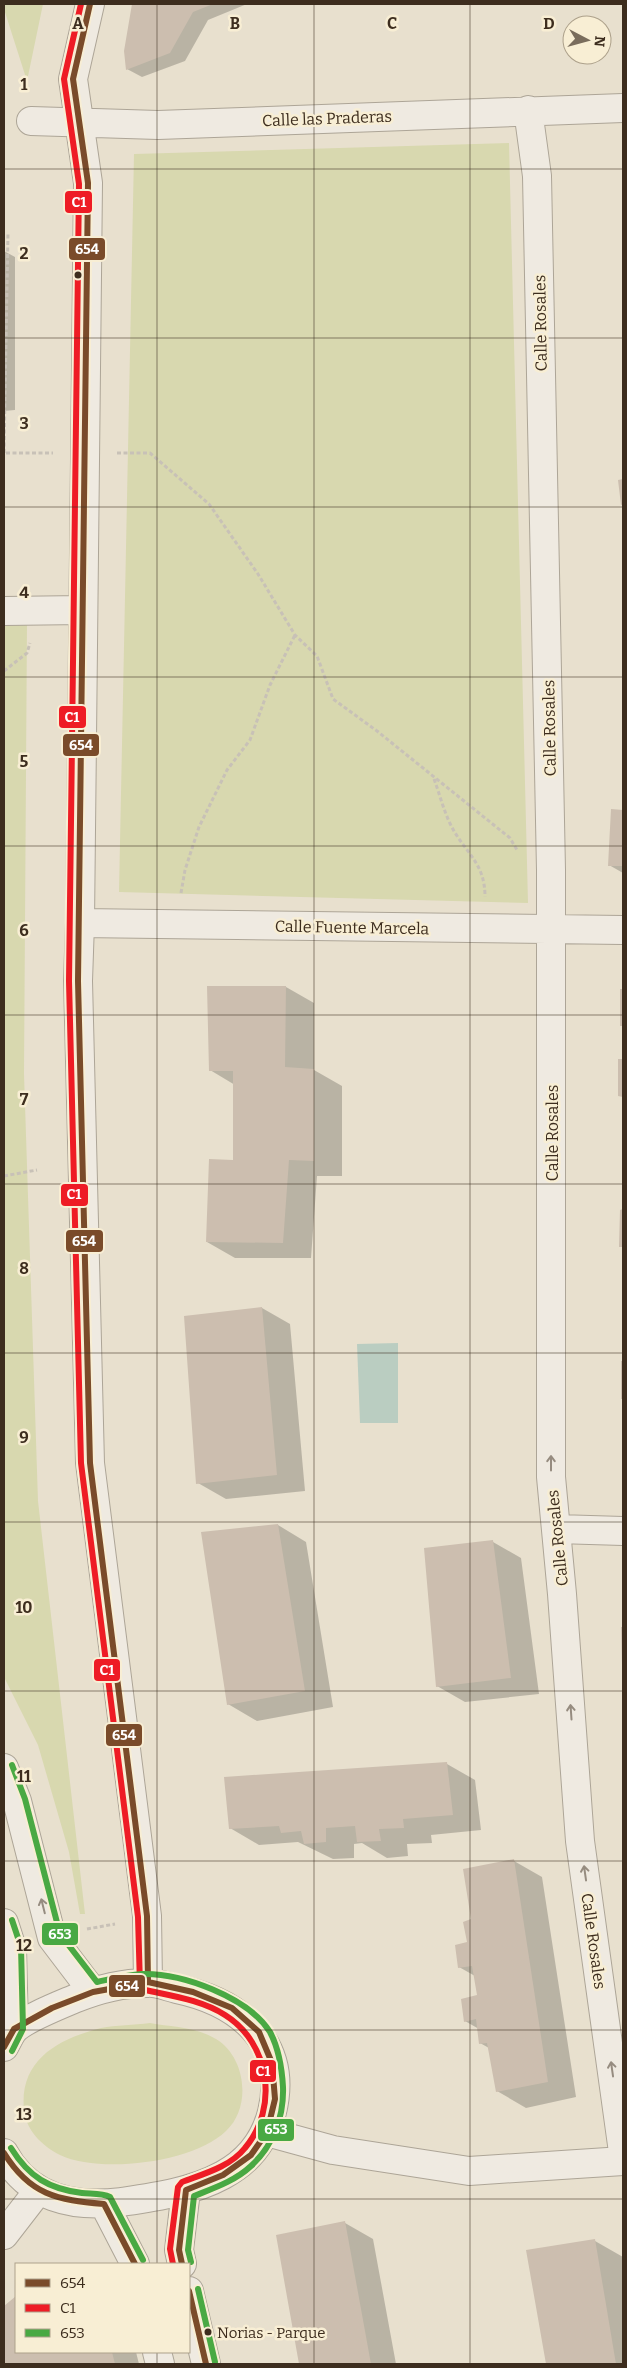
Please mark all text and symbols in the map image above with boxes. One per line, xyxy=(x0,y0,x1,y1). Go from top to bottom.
text: A xyxy=(72,14,84,33)
text: B xyxy=(230,14,240,33)
text: C xyxy=(387,14,397,33)
text: D xyxy=(543,14,555,33)
north arrow xyxy=(562,15,612,65)
text: N xyxy=(590,35,608,48)
text: 1 xyxy=(21,75,28,94)
street label: Calle las Praderas xyxy=(262,107,392,130)
line badge: C1 xyxy=(64,190,93,214)
text: C1 xyxy=(72,194,86,211)
line badge: 654 xyxy=(68,237,106,261)
text: 654 xyxy=(75,241,100,258)
text: 2 xyxy=(19,244,29,263)
unlabelled marker xyxy=(73,270,83,280)
street label: Calle Rosales xyxy=(530,274,551,372)
text: 3 xyxy=(19,414,29,433)
text: 4 xyxy=(19,583,29,602)
street label: Calle Rosales xyxy=(539,679,560,777)
line badge: C1 xyxy=(58,705,87,729)
text: C1 xyxy=(65,709,79,726)
line badge: 654 xyxy=(62,733,100,757)
text: 654 xyxy=(69,737,94,754)
text: 5 xyxy=(20,752,29,771)
street label: Calle Fuente Marcela xyxy=(275,917,430,938)
text: 6 xyxy=(19,921,29,940)
street label: Calle Rosales xyxy=(543,1085,562,1181)
text: 7 xyxy=(20,1090,29,1109)
line badge: C1 xyxy=(60,1183,89,1207)
text: C1 xyxy=(67,1186,81,1203)
line badge: 654 xyxy=(65,1229,104,1253)
text: 654 xyxy=(72,1233,97,1250)
text: 8 xyxy=(19,1259,29,1278)
text: 9 xyxy=(19,1428,29,1447)
one-way arrow xyxy=(546,1455,556,1471)
street label: Calle Rosales xyxy=(543,1489,572,1587)
text: 10 xyxy=(15,1598,33,1617)
line badge: C1 xyxy=(93,1658,121,1682)
text: C1 xyxy=(100,1662,114,1679)
one-way arrow xyxy=(566,1704,575,1720)
line badge: 654 xyxy=(105,1723,143,1747)
text: 654 xyxy=(112,1727,137,1744)
text: 11 xyxy=(17,1767,31,1786)
one-way arrow xyxy=(579,1866,589,1882)
street label: Calle Rosales xyxy=(577,1892,610,1990)
one-way arrow xyxy=(38,1898,48,1914)
line badge: 653 xyxy=(41,1922,79,1946)
text: 653 xyxy=(48,1926,72,1943)
text: 12 xyxy=(16,1936,32,1955)
line badge: 654 xyxy=(108,1974,146,1998)
text: 654 xyxy=(115,1978,140,1995)
line badge: C1 xyxy=(249,2059,277,2083)
one-way arrow xyxy=(607,2061,617,2077)
text: C1 xyxy=(256,2063,270,2080)
text: 13 xyxy=(16,2105,32,2124)
line badge: 653 xyxy=(257,2118,295,2142)
text: 653 xyxy=(264,2121,288,2138)
legend xyxy=(15,2263,190,2353)
text: 654 xyxy=(60,2274,86,2292)
text: C1 xyxy=(60,2299,76,2317)
text: 653 xyxy=(60,2324,85,2342)
place label: Norias - Parque xyxy=(217,2324,325,2342)
marker: Norias - Parque xyxy=(203,2327,213,2337)

